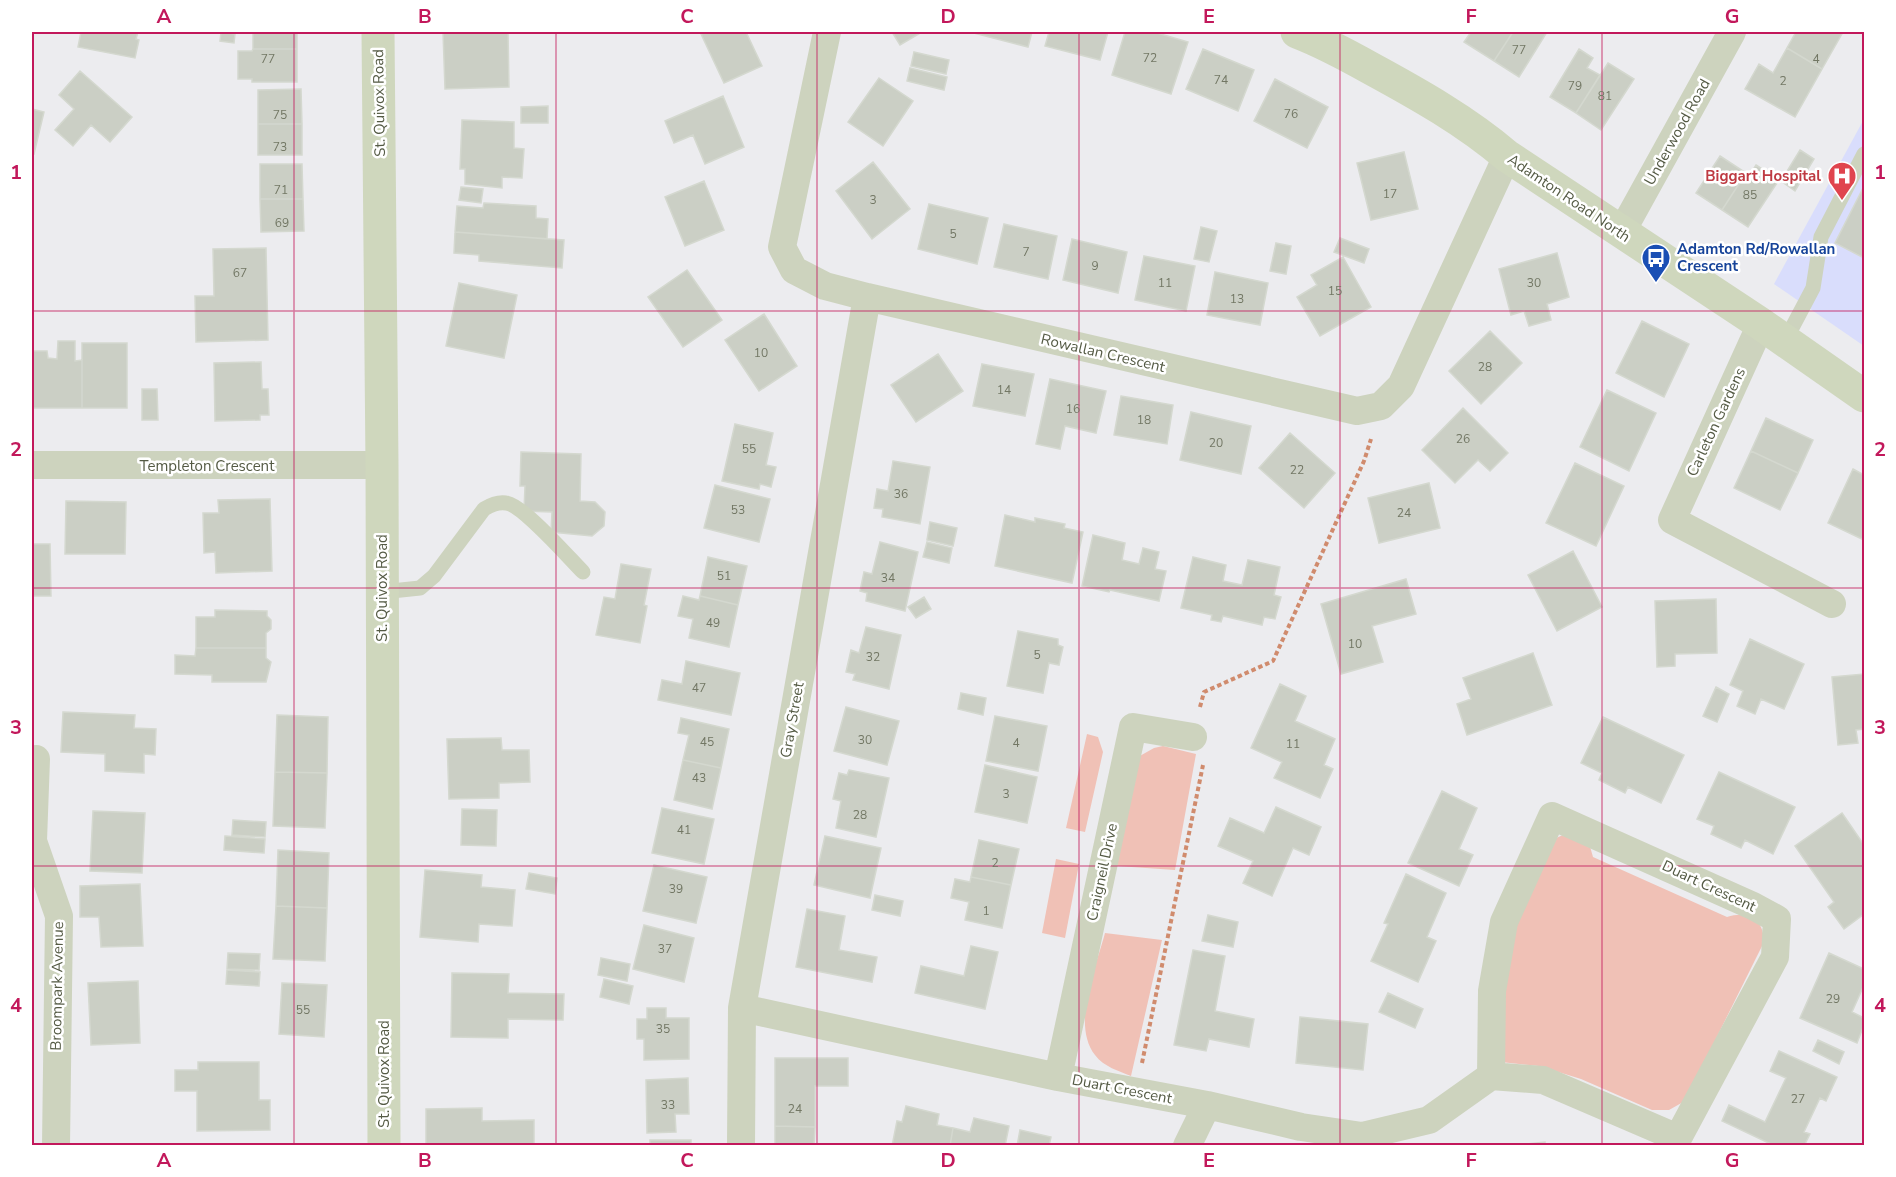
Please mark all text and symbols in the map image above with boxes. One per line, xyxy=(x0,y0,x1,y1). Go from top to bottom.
text: A xyxy=(157,3,172,30)
text: B xyxy=(418,3,432,30)
text: C xyxy=(680,3,694,30)
text: D xyxy=(940,3,956,30)
text: E xyxy=(1203,3,1215,30)
text: F xyxy=(1465,3,1477,30)
text: G xyxy=(1725,3,1739,30)
house number: 77 xyxy=(1512,42,1526,58)
street label: St. Quivox Road xyxy=(368,49,390,157)
house number: 72 xyxy=(1143,50,1157,66)
house number: 77 xyxy=(261,51,275,67)
house number: 4 xyxy=(1812,51,1820,67)
house number: 74 xyxy=(1214,72,1228,88)
house number: 2 xyxy=(1779,73,1787,89)
street label: Underwood Road xyxy=(1639,75,1715,189)
house number: 79 xyxy=(1568,78,1582,94)
house number: 81 xyxy=(1598,88,1612,104)
house number: 76 xyxy=(1284,106,1298,122)
house number: 75 xyxy=(273,107,287,123)
house number: 73 xyxy=(273,139,287,155)
street label: Adamton Road North xyxy=(1504,149,1634,247)
text: 1 xyxy=(10,159,22,186)
text: 1 xyxy=(1874,159,1886,186)
hospital icon: Biggart Hospital xyxy=(1826,160,1858,202)
place label: Biggart Hospital xyxy=(1705,166,1821,186)
house number: 71 xyxy=(274,182,288,198)
house number: 17 xyxy=(1383,186,1397,202)
house number: 85 xyxy=(1743,187,1757,203)
house number: 3 xyxy=(869,192,877,208)
house number: 69 xyxy=(275,215,289,231)
house number: 5 xyxy=(949,226,957,242)
place label: Adamton Rd/Rowallan Crescent xyxy=(1677,239,1835,276)
bus stop icon: Adamton Rd/Rowallan Crescent xyxy=(1640,242,1672,284)
house number: 7 xyxy=(1022,244,1030,260)
house number: 9 xyxy=(1091,258,1099,274)
house number: 67 xyxy=(233,265,247,281)
house number: 11 xyxy=(1158,275,1172,291)
house number: 30 xyxy=(1527,275,1541,291)
house number: 15 xyxy=(1328,283,1342,299)
house number: 13 xyxy=(1230,291,1244,307)
street label: Rowallan Crescent xyxy=(1039,329,1168,377)
house number: 10 xyxy=(754,345,768,361)
house number: 28 xyxy=(1478,359,1492,375)
street label: Carleton Gardens xyxy=(1682,364,1750,480)
house number: 14 xyxy=(997,382,1011,398)
house number: 16 xyxy=(1066,401,1080,417)
house number: 18 xyxy=(1137,412,1151,428)
house number: 26 xyxy=(1456,431,1470,447)
house number: 20 xyxy=(1209,435,1223,451)
text: 2 xyxy=(10,436,22,463)
text: 2 xyxy=(1874,436,1886,463)
house number: 55 xyxy=(742,441,756,457)
street label: Templeton Crescent xyxy=(140,456,275,476)
house number: 22 xyxy=(1290,462,1304,478)
house number: 36 xyxy=(894,486,908,502)
house number: 53 xyxy=(731,502,745,518)
house number: 24 xyxy=(1397,505,1411,521)
street label: St. Quivox Road xyxy=(372,534,392,642)
house number: 51 xyxy=(717,568,731,584)
house number: 34 xyxy=(881,570,895,586)
house number: 49 xyxy=(706,615,720,631)
house number: 10 xyxy=(1348,636,1362,652)
house number: 5 xyxy=(1033,647,1041,663)
house number: 32 xyxy=(866,649,880,665)
house number: 47 xyxy=(692,680,706,696)
street label: Gray Street xyxy=(776,680,809,759)
text: 3 xyxy=(10,714,22,741)
text: 3 xyxy=(1874,714,1886,741)
house number: 30 xyxy=(858,732,872,748)
house number: 45 xyxy=(700,734,714,750)
house number: 4 xyxy=(1012,735,1020,751)
house number: 11 xyxy=(1286,736,1300,752)
house number: 43 xyxy=(692,770,706,786)
house number: 3 xyxy=(1002,786,1010,802)
house number: 28 xyxy=(853,807,867,823)
street label: Craigneil Drive xyxy=(1082,821,1122,923)
house number: 41 xyxy=(677,822,691,838)
house number: 2 xyxy=(991,855,999,871)
street label: Duart Crescent xyxy=(1659,855,1760,917)
house number: 39 xyxy=(669,881,683,897)
house number: 1 xyxy=(982,903,990,919)
street label: Broompark Avenue xyxy=(46,921,68,1051)
house number: 37 xyxy=(658,941,672,957)
house number: 29 xyxy=(1826,991,1840,1007)
text: 4 xyxy=(10,992,22,1019)
text: 4 xyxy=(1874,992,1886,1019)
house number: 55 xyxy=(296,1002,310,1018)
street label: St. Quivox Road xyxy=(374,1020,394,1128)
house number: 35 xyxy=(656,1021,670,1037)
street label: Duart Crescent xyxy=(1070,1070,1174,1109)
house number: 27 xyxy=(1791,1091,1805,1107)
house number: 33 xyxy=(661,1097,675,1113)
house number: 24 xyxy=(788,1101,802,1117)
text: A xyxy=(157,1147,172,1174)
text: B xyxy=(418,1147,432,1174)
text: C xyxy=(680,1147,694,1174)
text: D xyxy=(940,1147,956,1174)
text: E xyxy=(1203,1147,1215,1174)
text: F xyxy=(1465,1147,1477,1174)
text: G xyxy=(1725,1147,1739,1174)

